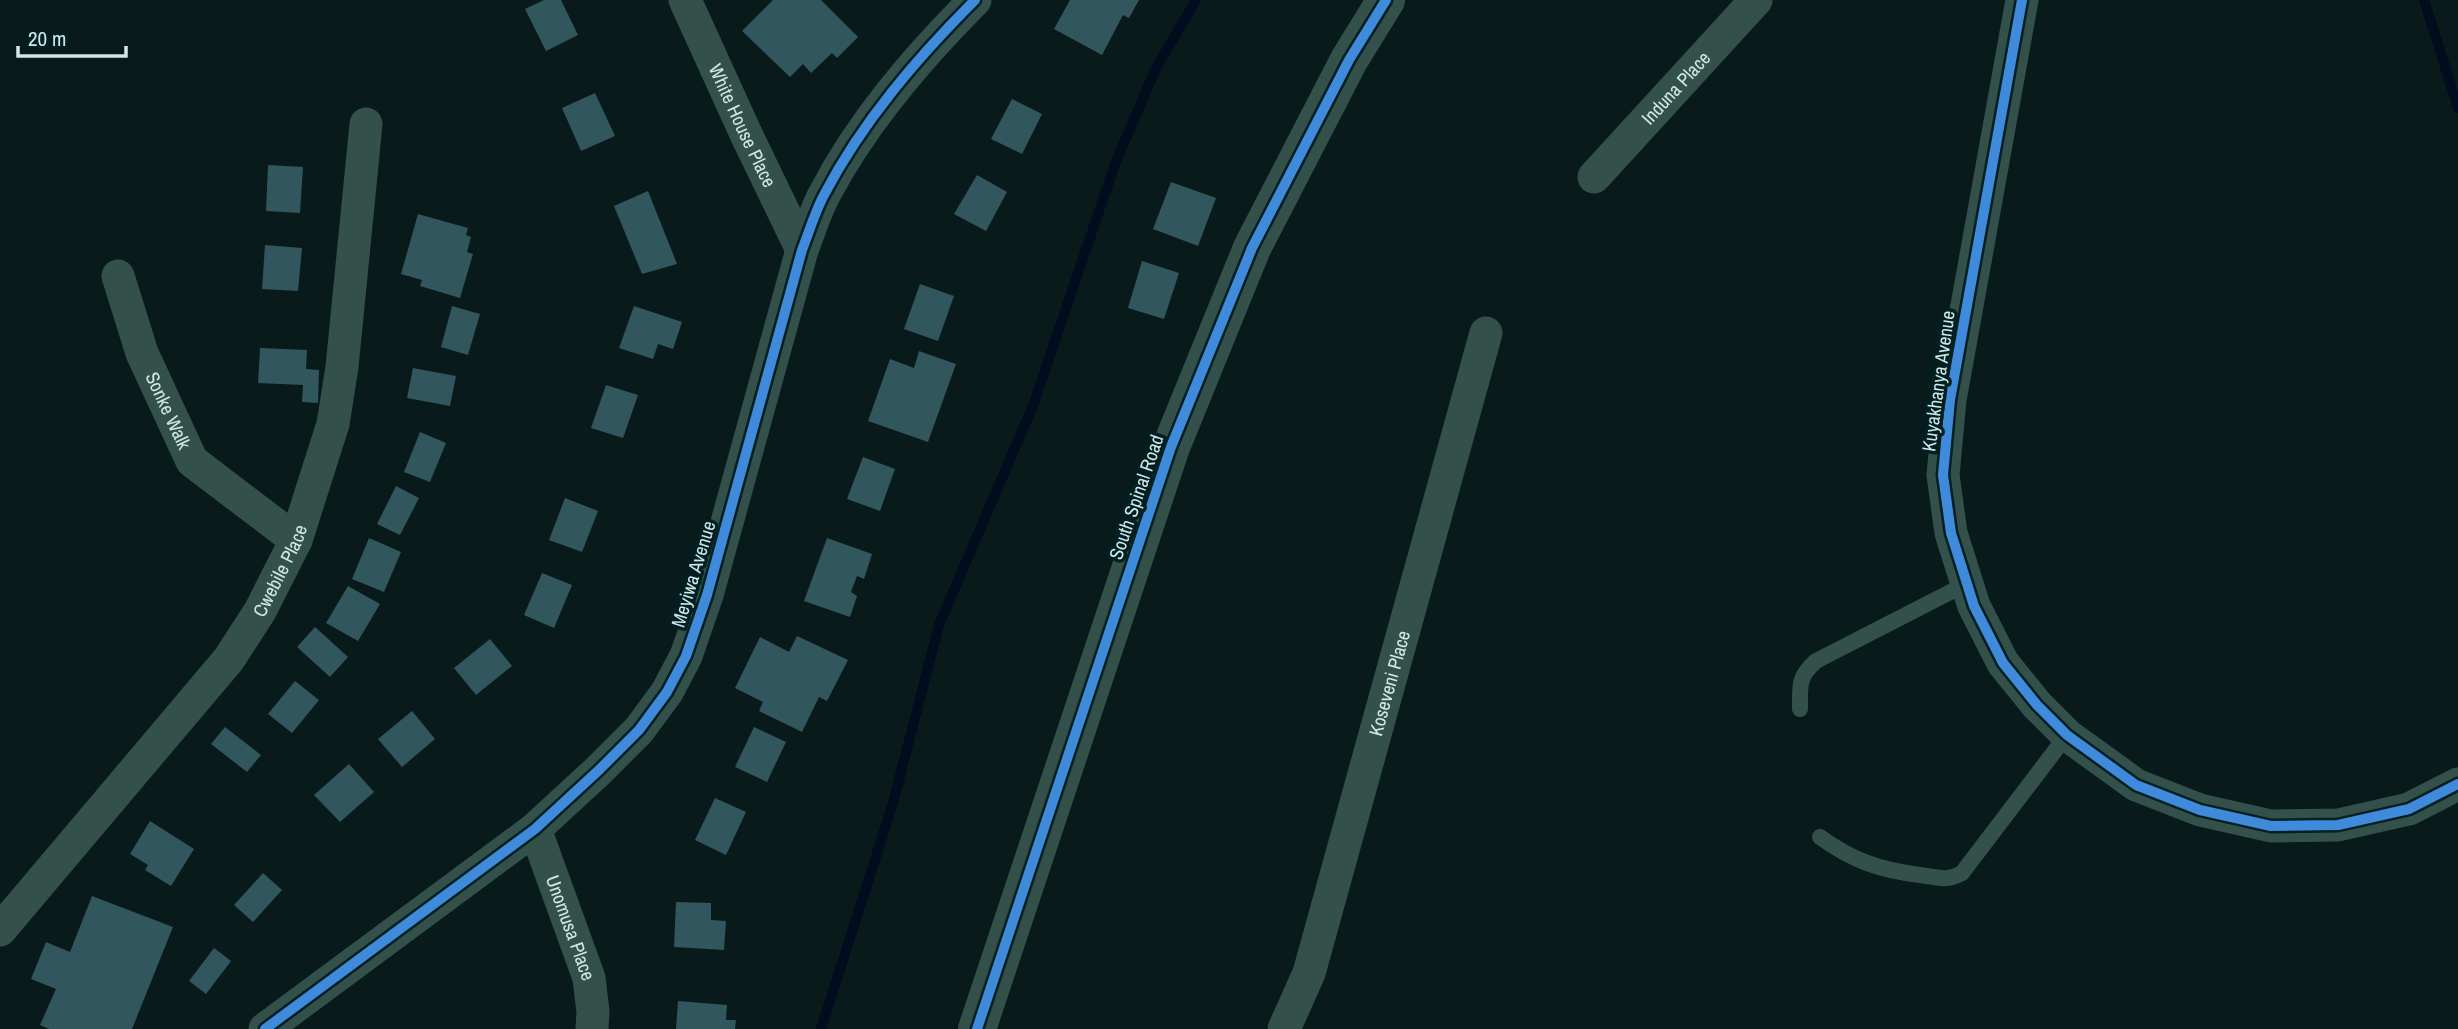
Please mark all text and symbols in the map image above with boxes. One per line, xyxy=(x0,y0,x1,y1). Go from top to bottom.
scale bar xyxy=(18,14,126,58)
text: 20 m xyxy=(28,24,66,53)
street label: Induna Place xyxy=(1635,45,1716,130)
street label: White House Place xyxy=(703,59,783,191)
street label: Kuyakhanya Avenue xyxy=(1915,309,1961,453)
street label: Sonke Walk xyxy=(139,368,198,454)
street label: South Spinal Road xyxy=(1102,431,1170,563)
street label: Meyiwa Avenue xyxy=(665,518,721,630)
street label: Cwebile Place xyxy=(246,521,313,621)
street label: Koseveni Place xyxy=(1362,628,1416,739)
street label: Unomusa Place xyxy=(540,872,602,984)

